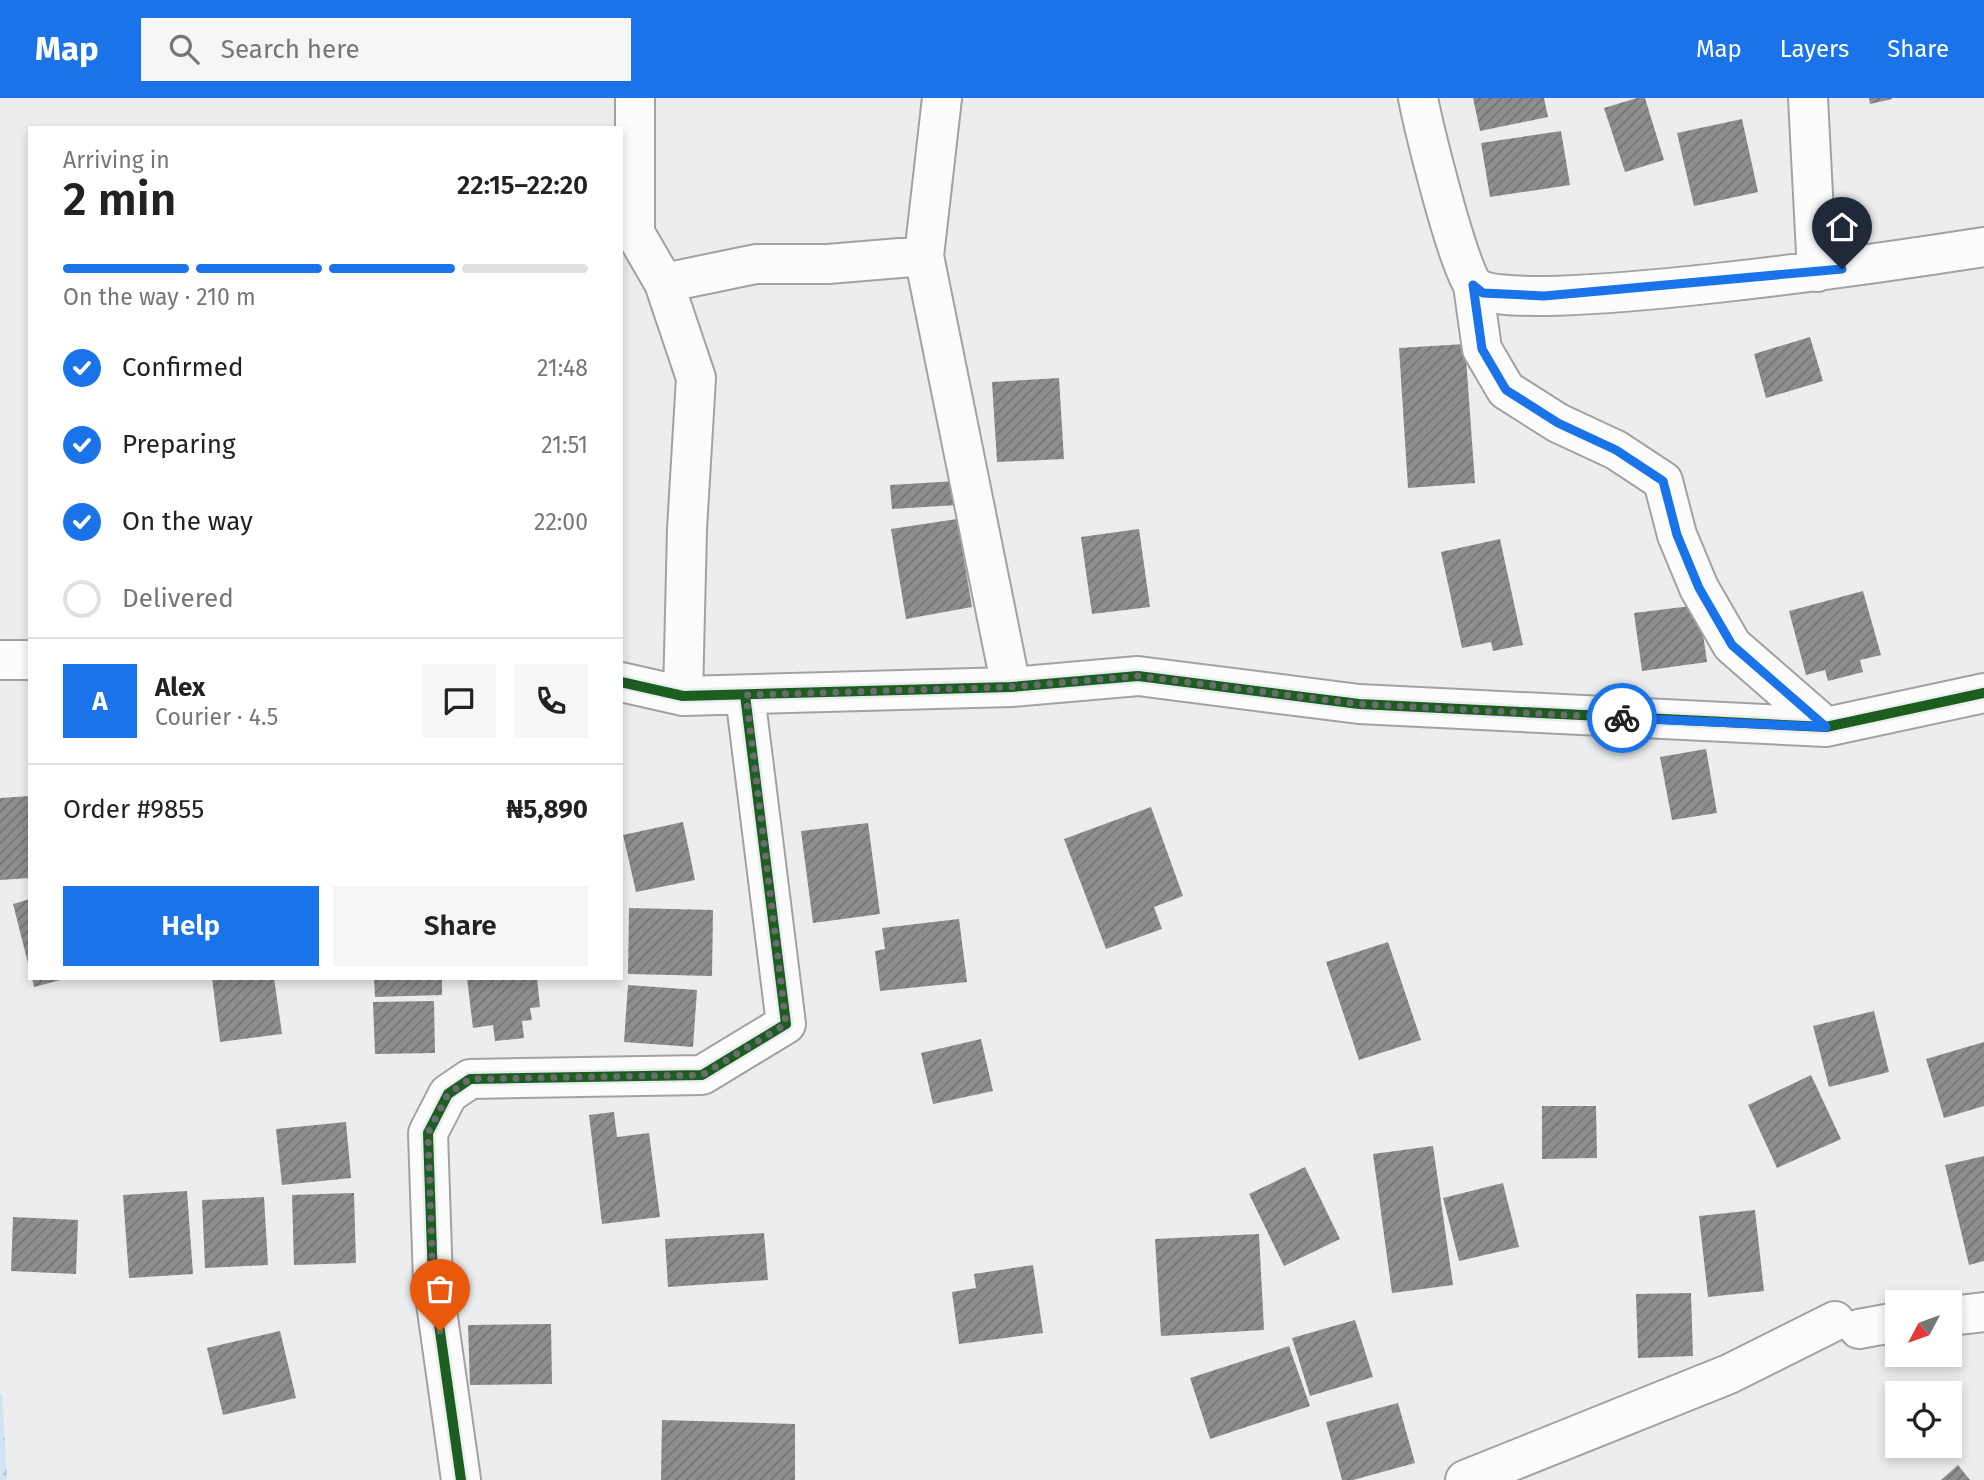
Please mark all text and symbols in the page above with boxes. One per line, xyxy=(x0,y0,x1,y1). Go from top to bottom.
search box xyxy=(141,18,631,81)
text: Map xyxy=(35,29,99,69)
icon: search xyxy=(165,30,203,68)
text: Search here xyxy=(221,34,360,65)
text: Map xyxy=(1696,35,1742,63)
text: Layers xyxy=(1780,35,1849,63)
text: Share xyxy=(1887,35,1949,63)
text: Arriving in xyxy=(63,146,170,174)
text: 22:15–22:20 xyxy=(457,170,588,201)
text: 2 min xyxy=(63,172,176,227)
pin xyxy=(1812,197,1872,269)
icon: home xyxy=(1823,208,1861,246)
text: On the way · 210 m xyxy=(63,283,256,311)
icon: check xyxy=(63,349,101,387)
text: Confirmed xyxy=(122,352,243,383)
text: 21:48 xyxy=(537,354,588,382)
icon: check xyxy=(63,426,101,464)
text: Preparing xyxy=(122,429,235,460)
text: 21:51 xyxy=(541,431,588,459)
icon: check xyxy=(63,503,101,541)
text: On the way xyxy=(122,506,253,537)
text: 22:00 xyxy=(534,508,588,536)
text: Delivered xyxy=(122,583,234,614)
button: chat xyxy=(422,664,496,738)
button: phone xyxy=(514,664,588,738)
text: Alex xyxy=(155,672,205,703)
courier xyxy=(1587,683,1657,753)
text: A xyxy=(92,686,108,717)
icon: bike xyxy=(1603,699,1641,737)
text: Courier · 4.5 xyxy=(155,703,278,731)
text: Order #9855 xyxy=(63,794,204,825)
text: ₦5,890 xyxy=(506,794,588,825)
button: Help xyxy=(63,886,319,966)
button: Share xyxy=(333,886,588,966)
pin xyxy=(410,1259,470,1331)
icon: bag xyxy=(421,1270,459,1308)
north arrow xyxy=(1885,1290,1962,1367)
map controls xyxy=(1885,1290,1962,1458)
button: locate xyxy=(1885,1381,1962,1458)

